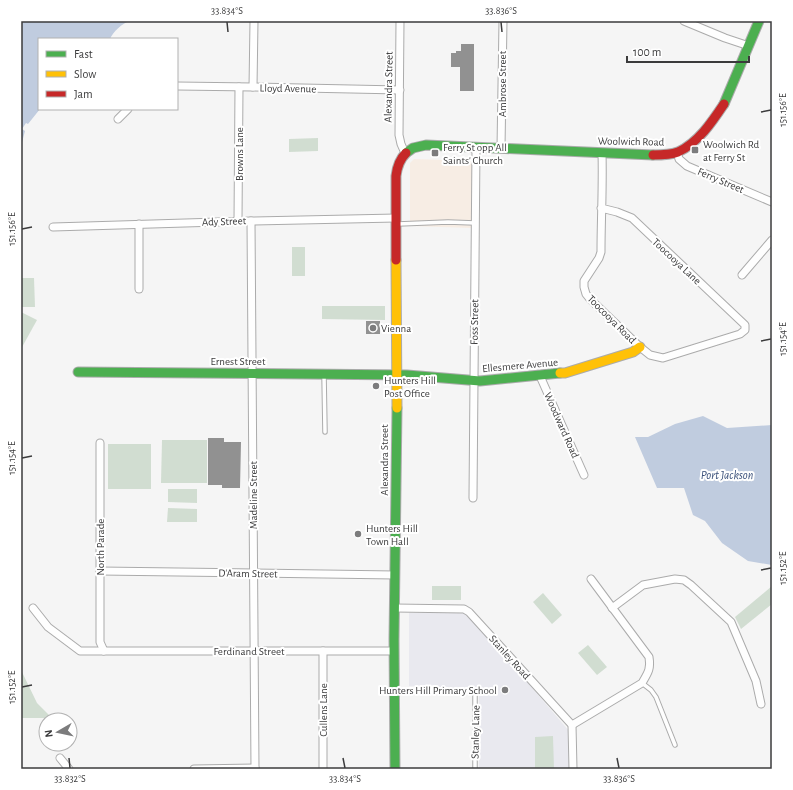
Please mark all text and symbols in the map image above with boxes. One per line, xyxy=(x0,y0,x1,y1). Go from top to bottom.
text: 33.834°S xyxy=(211,6,243,16)
text: 33.836°S xyxy=(485,6,517,16)
legend xyxy=(38,38,178,110)
scale bar xyxy=(627,38,749,64)
text: 100 m xyxy=(633,46,661,58)
text: Fast xyxy=(74,48,93,60)
street label: Ambrose Street xyxy=(497,50,508,117)
street label: Alexandra Street xyxy=(382,51,395,123)
text: Slow xyxy=(74,68,96,80)
street label: Lloyd Avenue xyxy=(260,83,316,94)
text: Jam xyxy=(74,88,93,100)
text: 151.156°E xyxy=(778,93,788,127)
street label: Browns Lane xyxy=(234,127,245,181)
street label: Woolwich Road xyxy=(598,135,665,148)
place label: Woolwich Rd at Ferry St xyxy=(703,139,759,163)
place label: Ferry St opp All Saints' Church xyxy=(443,142,507,166)
marker: Woolwich Rd at Ferry St xyxy=(690,145,700,155)
marker: Ferry St opp All Saints' Church xyxy=(430,148,440,158)
street label: Ferry Street xyxy=(696,166,746,195)
text: 151.156°E xyxy=(7,212,17,246)
street label: Ady Street xyxy=(202,215,247,228)
street label: Toocooya Lane xyxy=(650,236,703,287)
street label: Toocooya Road xyxy=(585,293,638,346)
street label: Foss Street xyxy=(469,299,480,345)
text: 151.154°E xyxy=(778,322,788,356)
marker: Vienna xyxy=(368,323,378,333)
place label: Vienna xyxy=(381,323,411,334)
street label: Ernest Street xyxy=(211,356,266,367)
street label: Ellesmere Avenue xyxy=(482,357,558,374)
place label: Hunters Hill Post Office xyxy=(384,375,436,399)
marker: Hunters Hill Post Office xyxy=(371,381,381,391)
street label: Woodward Road xyxy=(542,391,581,460)
street label: Alexandra Street xyxy=(379,424,390,496)
text: 151.154°E xyxy=(7,441,17,475)
street label: Madeline Street xyxy=(248,460,259,529)
water label: Port Jackson xyxy=(701,469,753,481)
street label: North Parade xyxy=(95,519,106,575)
place label: Hunters Hill Town Hall xyxy=(366,523,418,547)
marker: Hunters Hill Town Hall xyxy=(353,529,363,539)
text: 151.152°E xyxy=(778,551,788,585)
street label: D'Aram Street xyxy=(218,567,278,580)
street label: Stanley Road xyxy=(487,633,532,682)
street label: Ferdinand Street xyxy=(213,646,285,657)
text: 151.152°E xyxy=(7,670,17,704)
street label: Cullens Lane xyxy=(318,683,329,737)
place label: Hunters Hill Primary School xyxy=(379,685,497,696)
marker: Hunters Hill Primary School xyxy=(500,685,510,695)
street label: Stanley Lane xyxy=(470,705,481,759)
north arrow xyxy=(38,712,78,752)
text: N xyxy=(43,729,55,738)
text: 33.832°S xyxy=(54,774,86,784)
text: 33.834°S xyxy=(329,774,361,784)
text: 33.836°S xyxy=(603,774,635,784)

